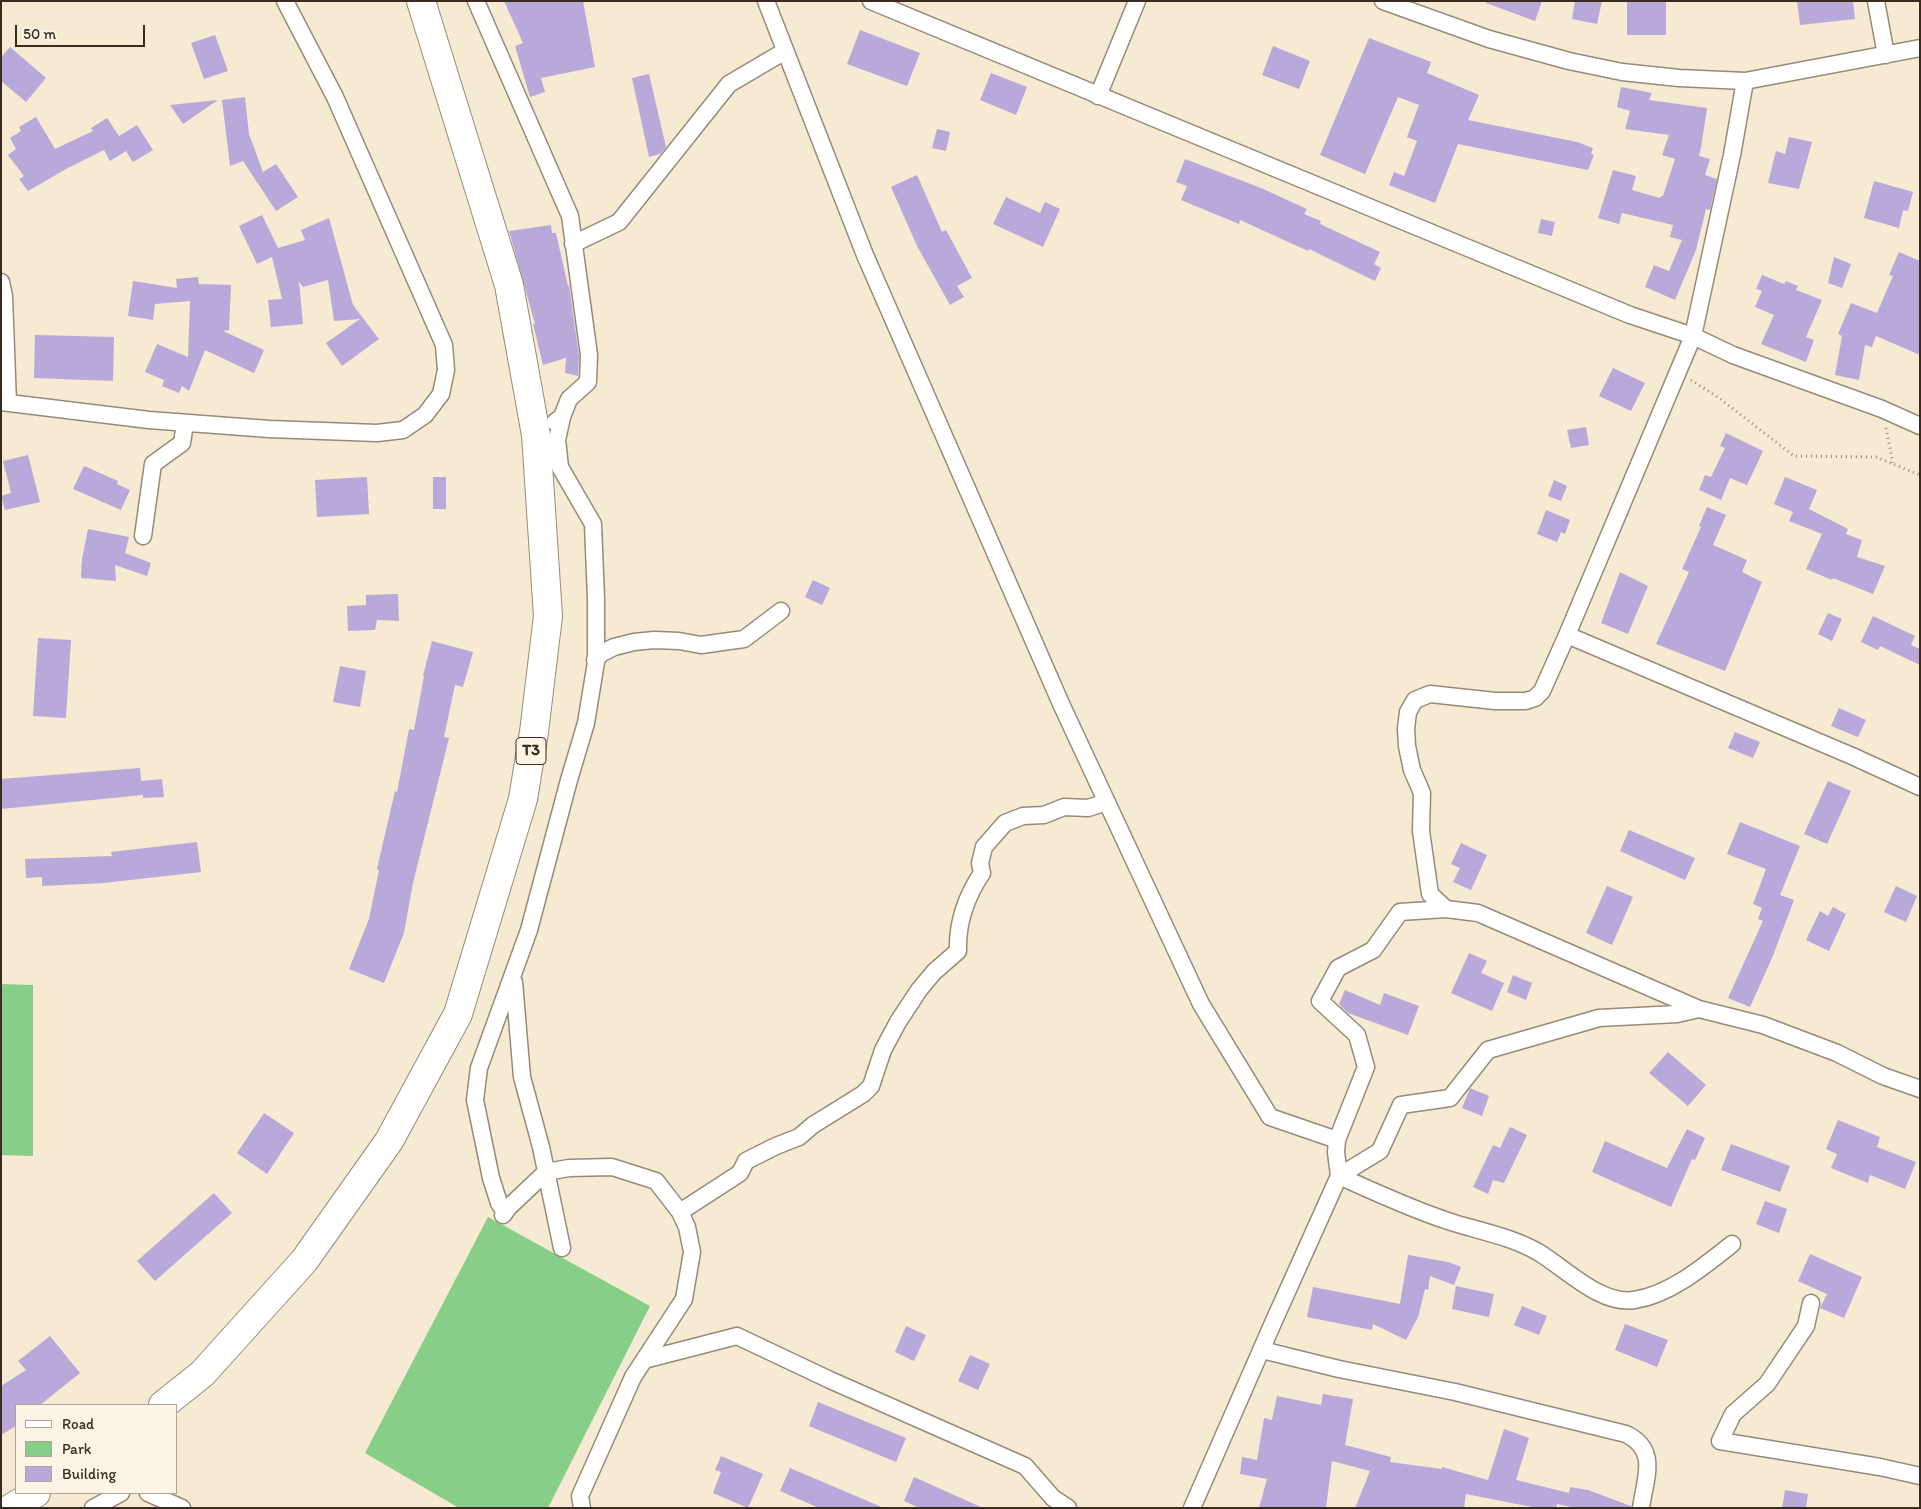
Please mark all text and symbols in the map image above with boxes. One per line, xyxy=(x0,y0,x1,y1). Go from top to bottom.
scale bar xyxy=(18,15,148,47)
text: 50 m xyxy=(23,25,56,43)
road number: T3 xyxy=(516,738,546,764)
legend xyxy=(15,1404,178,1494)
text: Road xyxy=(62,1415,94,1433)
text: Park xyxy=(62,1440,92,1458)
text: Building xyxy=(62,1465,116,1483)

